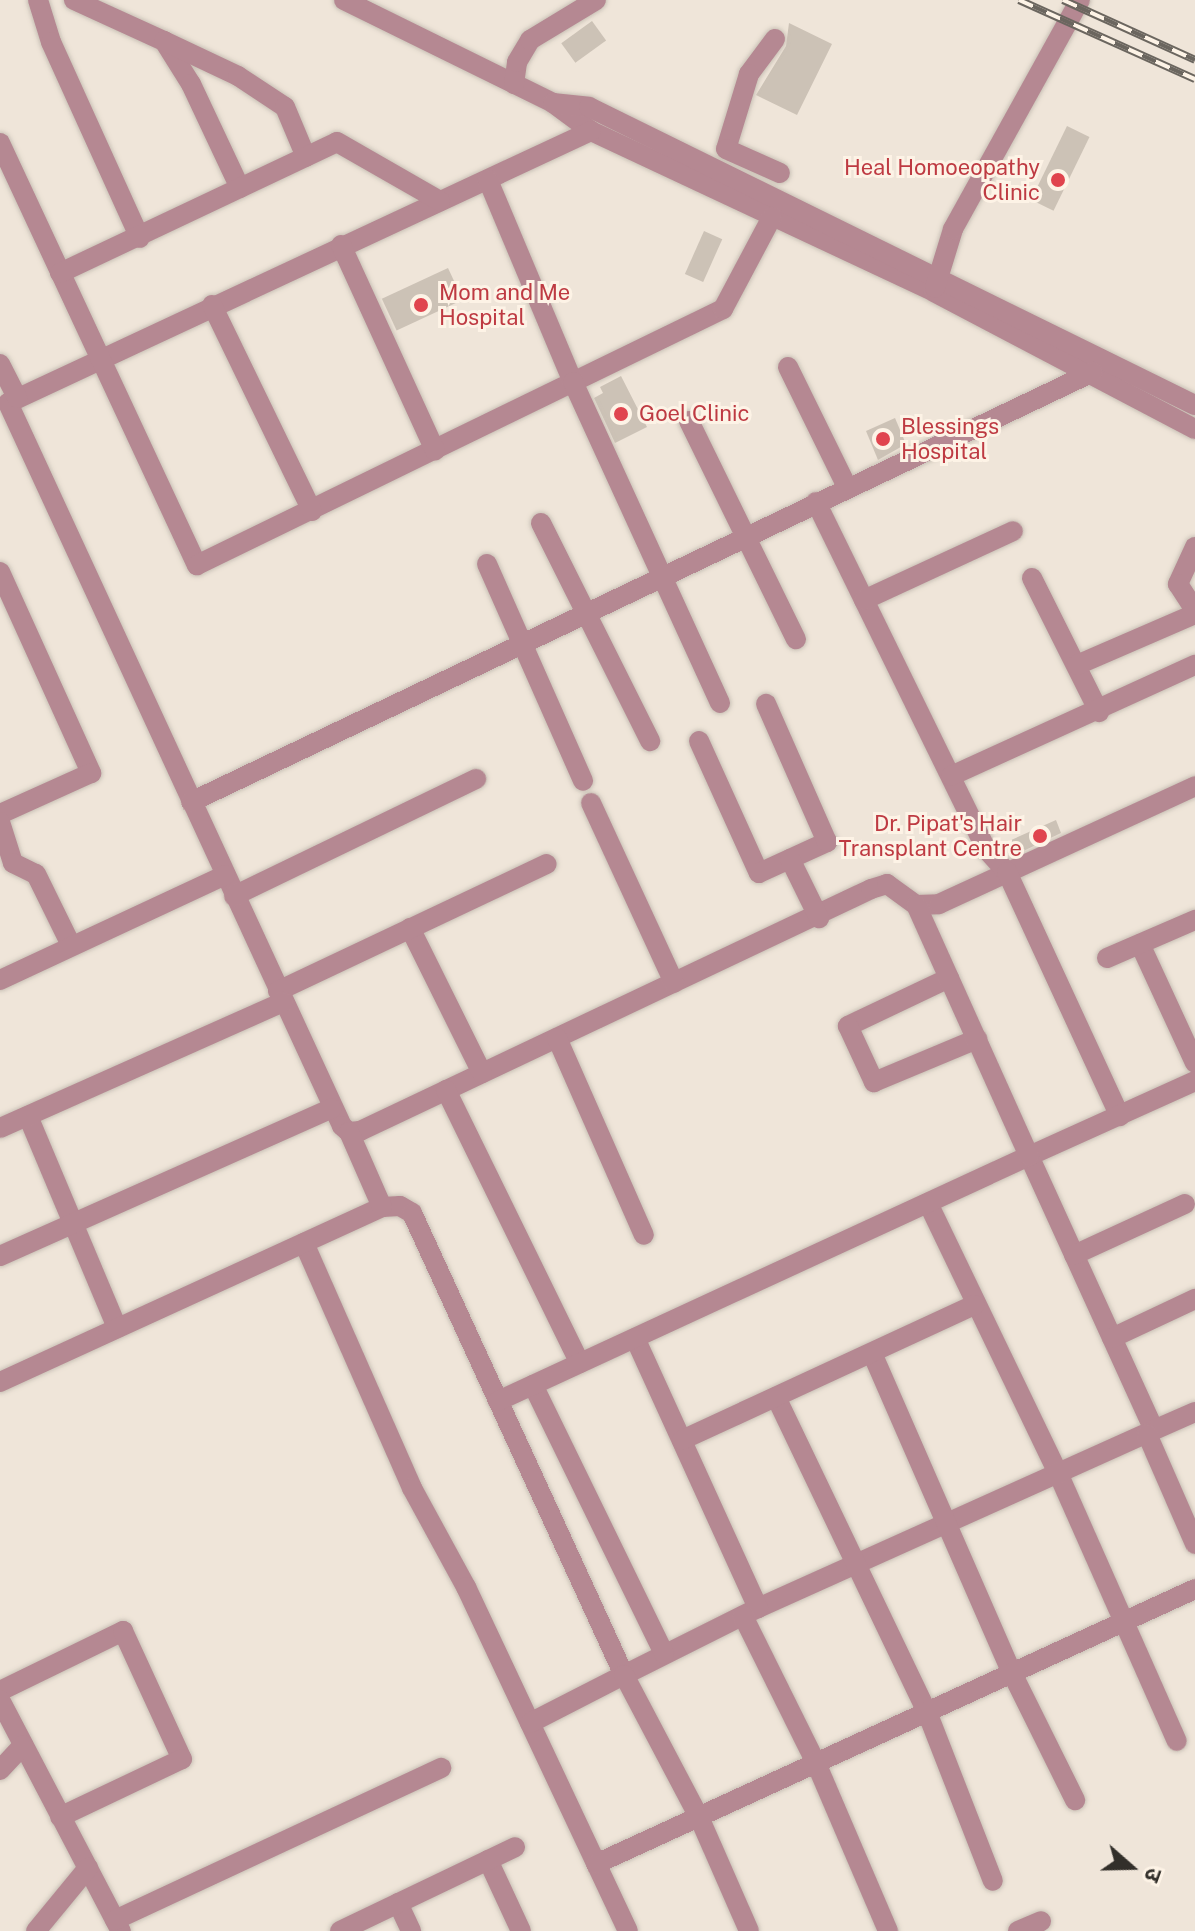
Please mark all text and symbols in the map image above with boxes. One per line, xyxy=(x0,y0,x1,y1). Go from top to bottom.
place label: Heal Homoeopathy Clinic xyxy=(844,154,1040,206)
marker: Heal Homoeopathy Clinic xyxy=(1047,169,1069,191)
place label: Mom and Me Hospital xyxy=(439,279,570,330)
marker: Mom and Me Hospital xyxy=(410,294,432,316)
place label: Goel Clinic xyxy=(639,401,749,427)
marker: Goel Clinic xyxy=(610,403,632,425)
place label: Blessings Hospital xyxy=(901,413,999,464)
marker: Blessings Hospital xyxy=(872,428,894,450)
place label: Dr. Pipat's Hair Transplant Centre xyxy=(838,810,1022,862)
marker: Dr. Pipat's Hair Transplant Centre xyxy=(1029,825,1051,847)
north arrow xyxy=(1091,1827,1171,1907)
text: उ xyxy=(1139,1865,1168,1886)

